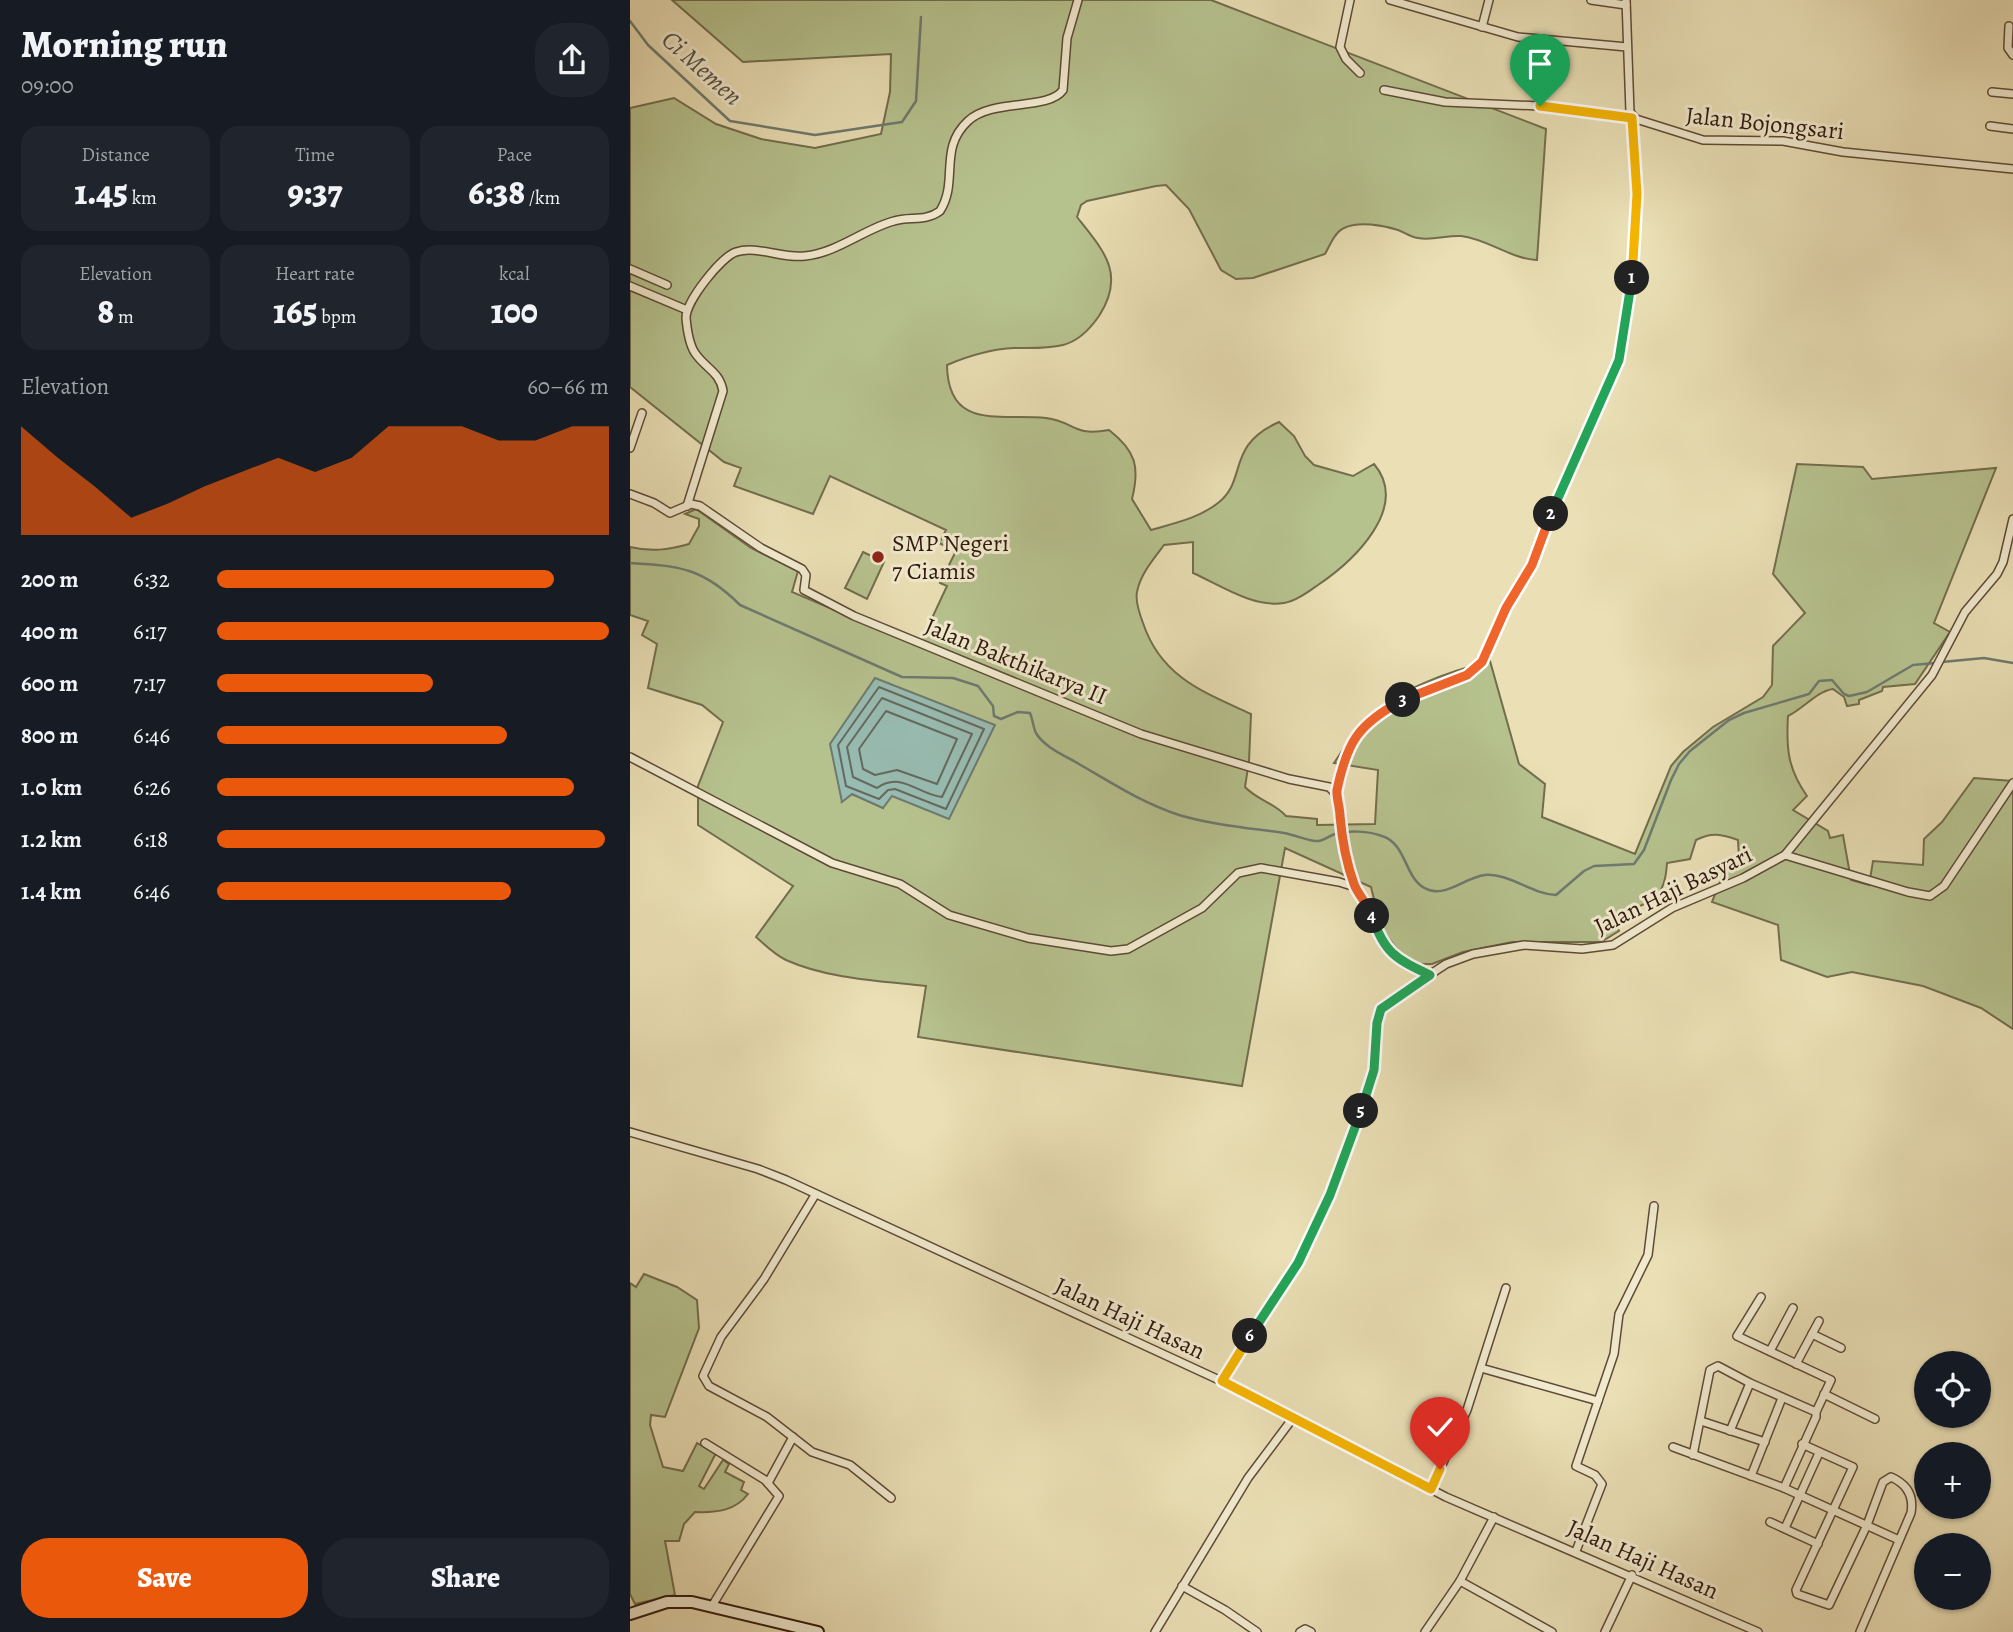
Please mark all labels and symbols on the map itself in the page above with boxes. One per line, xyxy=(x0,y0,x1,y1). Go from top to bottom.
water label: Ci Memen xyxy=(654,22,750,114)
pin xyxy=(1510,34,1570,106)
street label: Jalan Bojongsari xyxy=(1684,99,1846,147)
pin: 1 xyxy=(1614,260,1650,296)
pin: 2 xyxy=(1534,496,1569,532)
place label: SMP Negeri 7 Ciamis xyxy=(892,527,1009,587)
marker: SMP Negeri 7 Ciamis xyxy=(870,549,886,565)
street label: Jalan Bakthikarya II xyxy=(920,610,1112,712)
pin: 3 xyxy=(1386,682,1420,718)
street label: Jalan Haji Basyari xyxy=(1589,838,1757,942)
pin: 4 xyxy=(1354,898,1390,934)
pin: 5 xyxy=(1344,1094,1378,1128)
street label: Jalan Haji Hasan xyxy=(1050,1269,1210,1367)
pin: 6 xyxy=(1232,1318,1268,1354)
pin xyxy=(1410,1397,1470,1469)
street label: Jalan Haji Hasan xyxy=(1562,1511,1724,1607)

